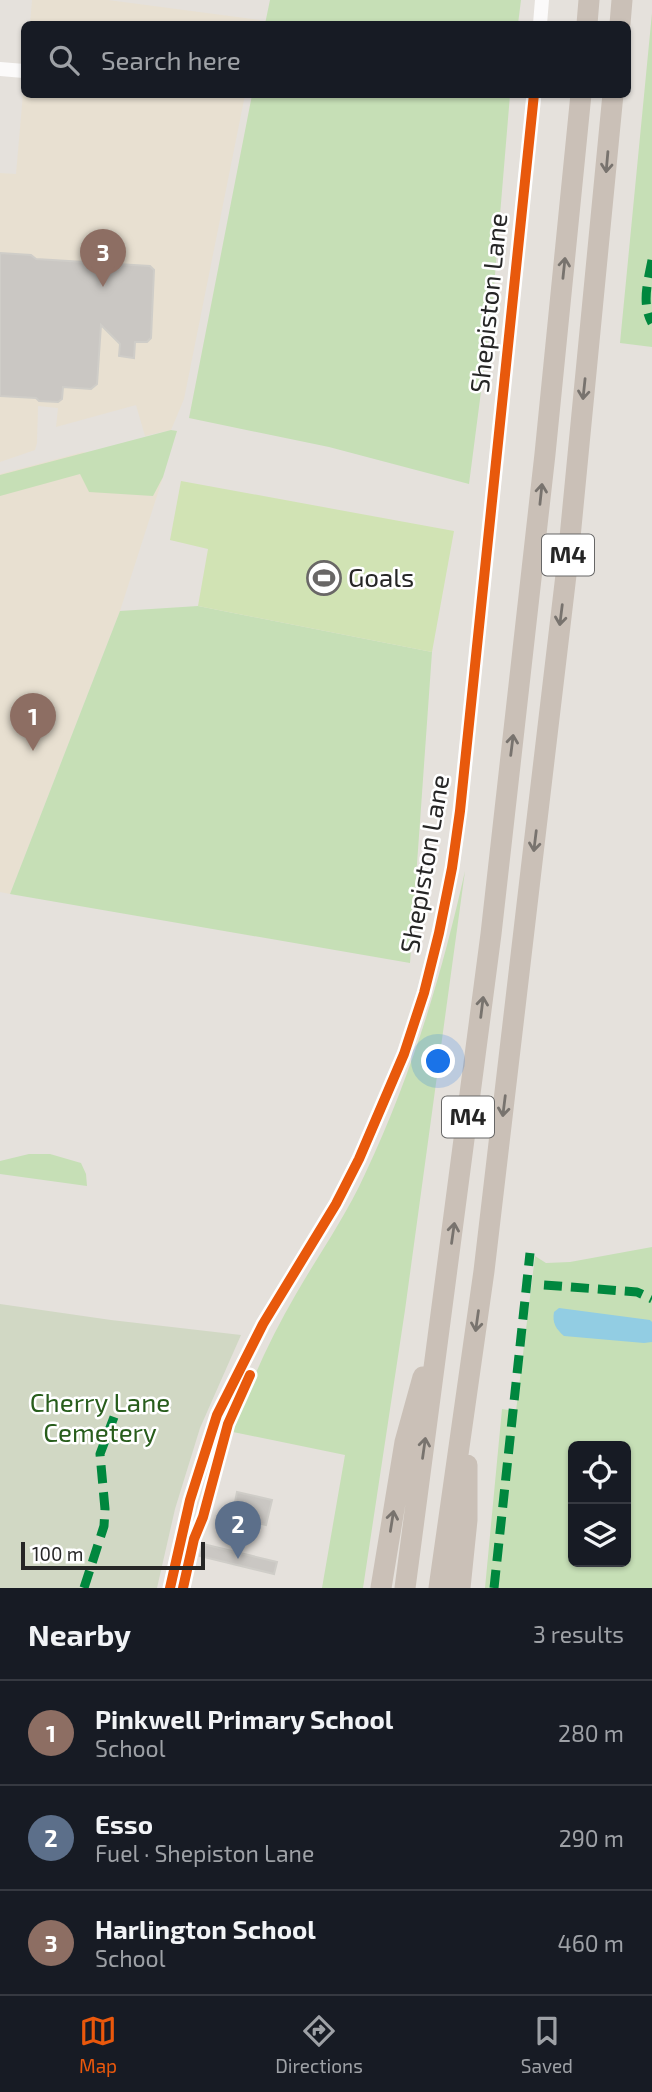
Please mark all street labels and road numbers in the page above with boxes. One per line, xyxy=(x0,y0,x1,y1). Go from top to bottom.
street label: Shepiston Lane xyxy=(463,211,512,394)
road number: M4 xyxy=(542,534,594,576)
street label: Shepiston Lane xyxy=(393,772,454,955)
road number: M4 xyxy=(442,1097,494,1138)

